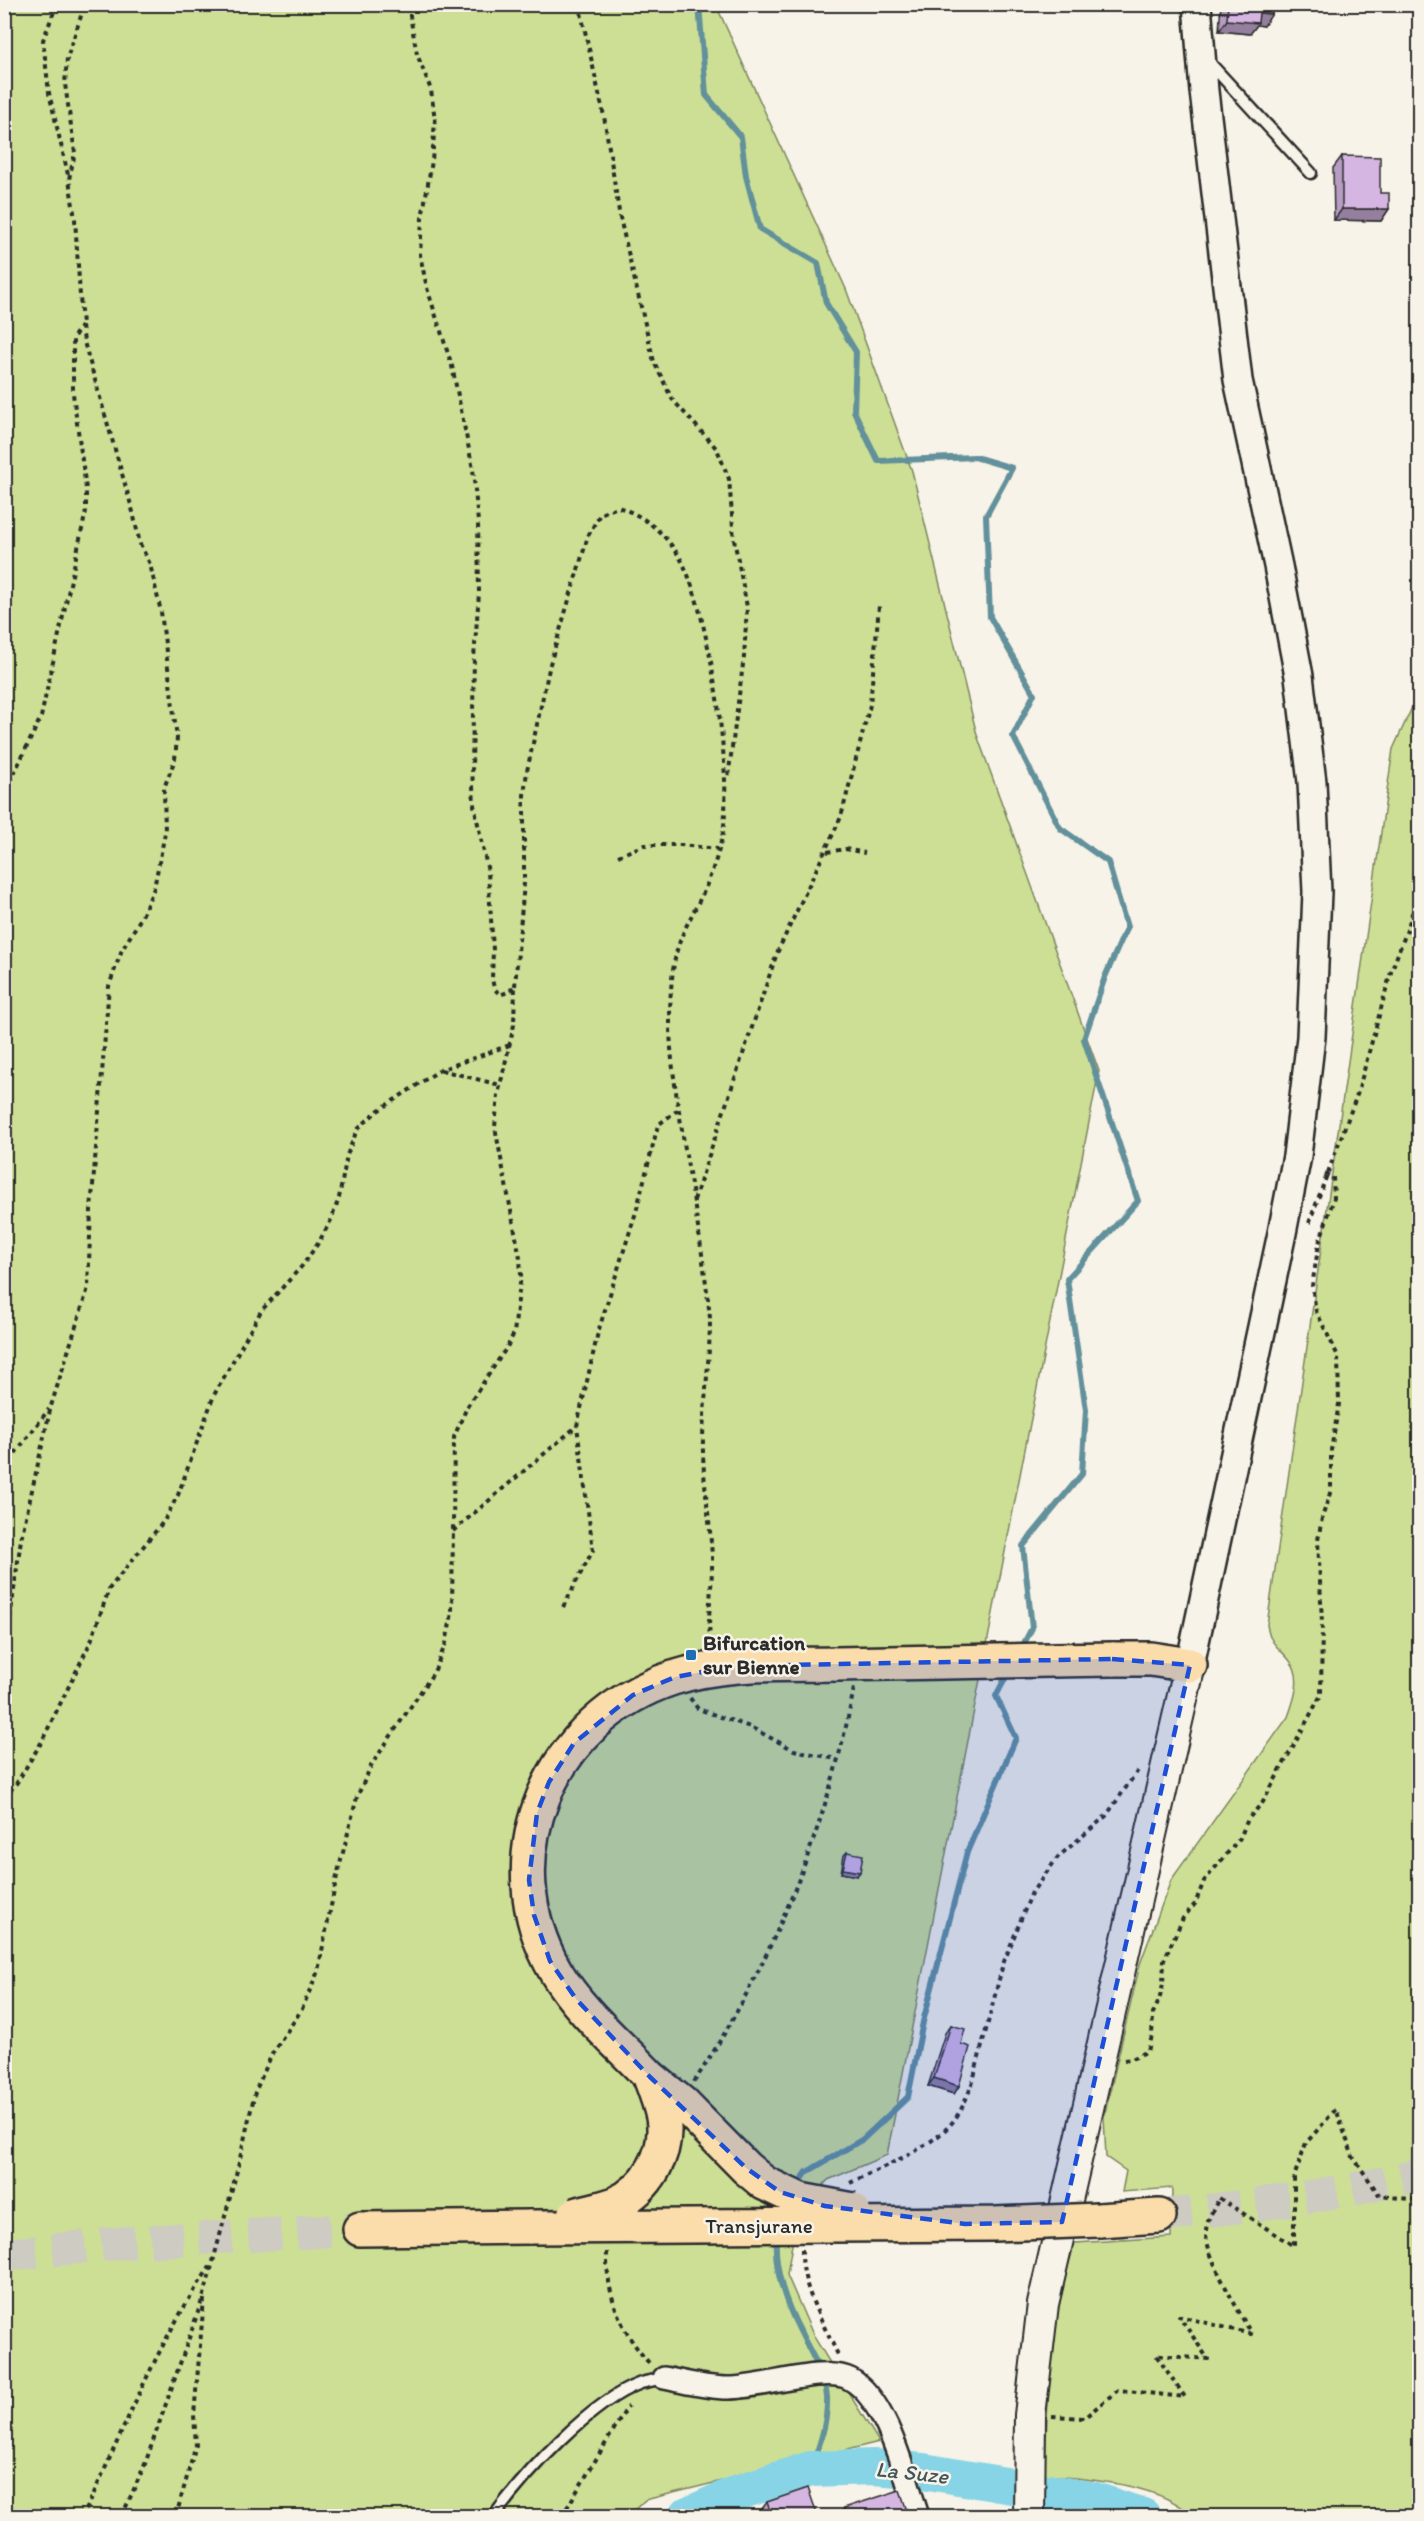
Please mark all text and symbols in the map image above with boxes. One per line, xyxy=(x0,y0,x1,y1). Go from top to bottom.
place label: Bifurcation sur Bienne xyxy=(703,1630,806,1679)
marker: Bifurcation sur Bienne xyxy=(684,1648,698,1662)
street label: Transjurane xyxy=(705,2213,813,2238)
water label: La Suze xyxy=(874,2455,951,2490)

